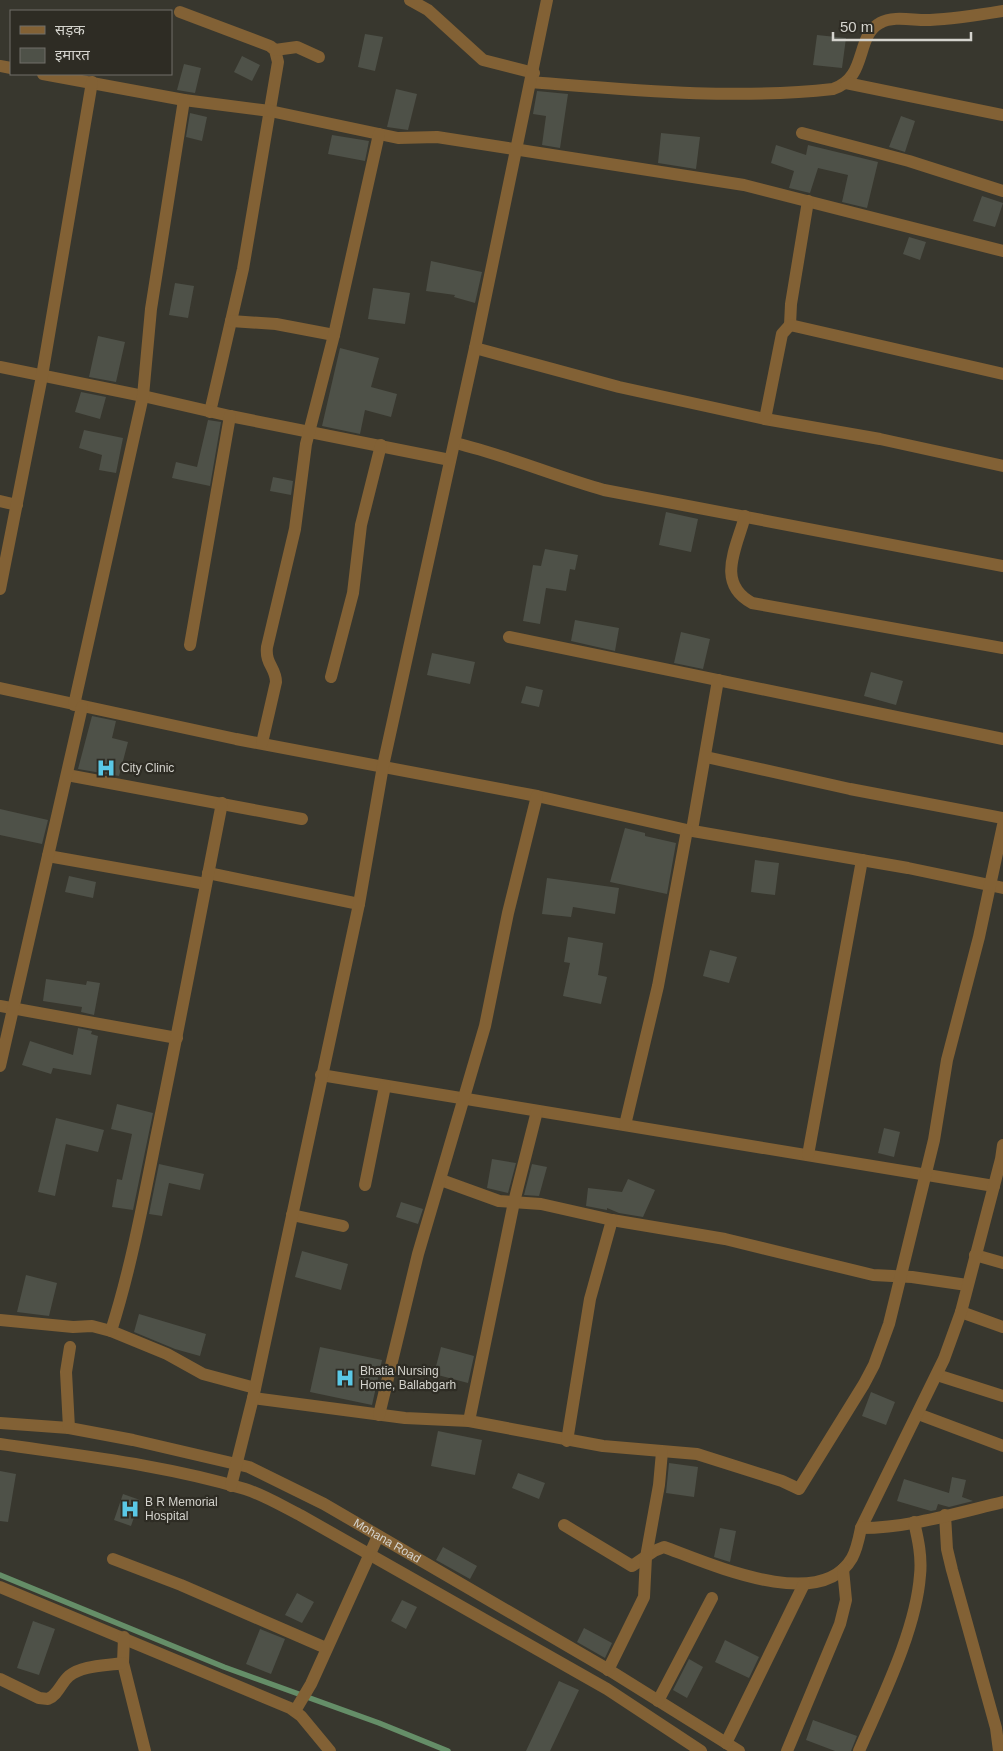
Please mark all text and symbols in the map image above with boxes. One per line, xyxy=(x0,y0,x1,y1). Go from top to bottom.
legend xyxy=(10,10,172,75)
scale bar xyxy=(833,10,970,42)
text: 50 m xyxy=(840,18,873,35)
text: सड़क xyxy=(55,21,85,38)
text: इमारत xyxy=(55,46,90,63)
hospital icon: City Clinic xyxy=(95,757,117,779)
place label: City Clinic xyxy=(121,761,174,775)
place label: Bhatia Nursing Home, Ballabgarh xyxy=(360,1364,456,1392)
hospital icon: Bhatia Nursing Home, Ballabgarh xyxy=(334,1367,356,1389)
place label: B R Memorial Hospital xyxy=(145,1495,218,1523)
hospital icon: B R Memorial Hospital xyxy=(119,1498,141,1520)
street label: Mohana Road xyxy=(351,1516,423,1566)

